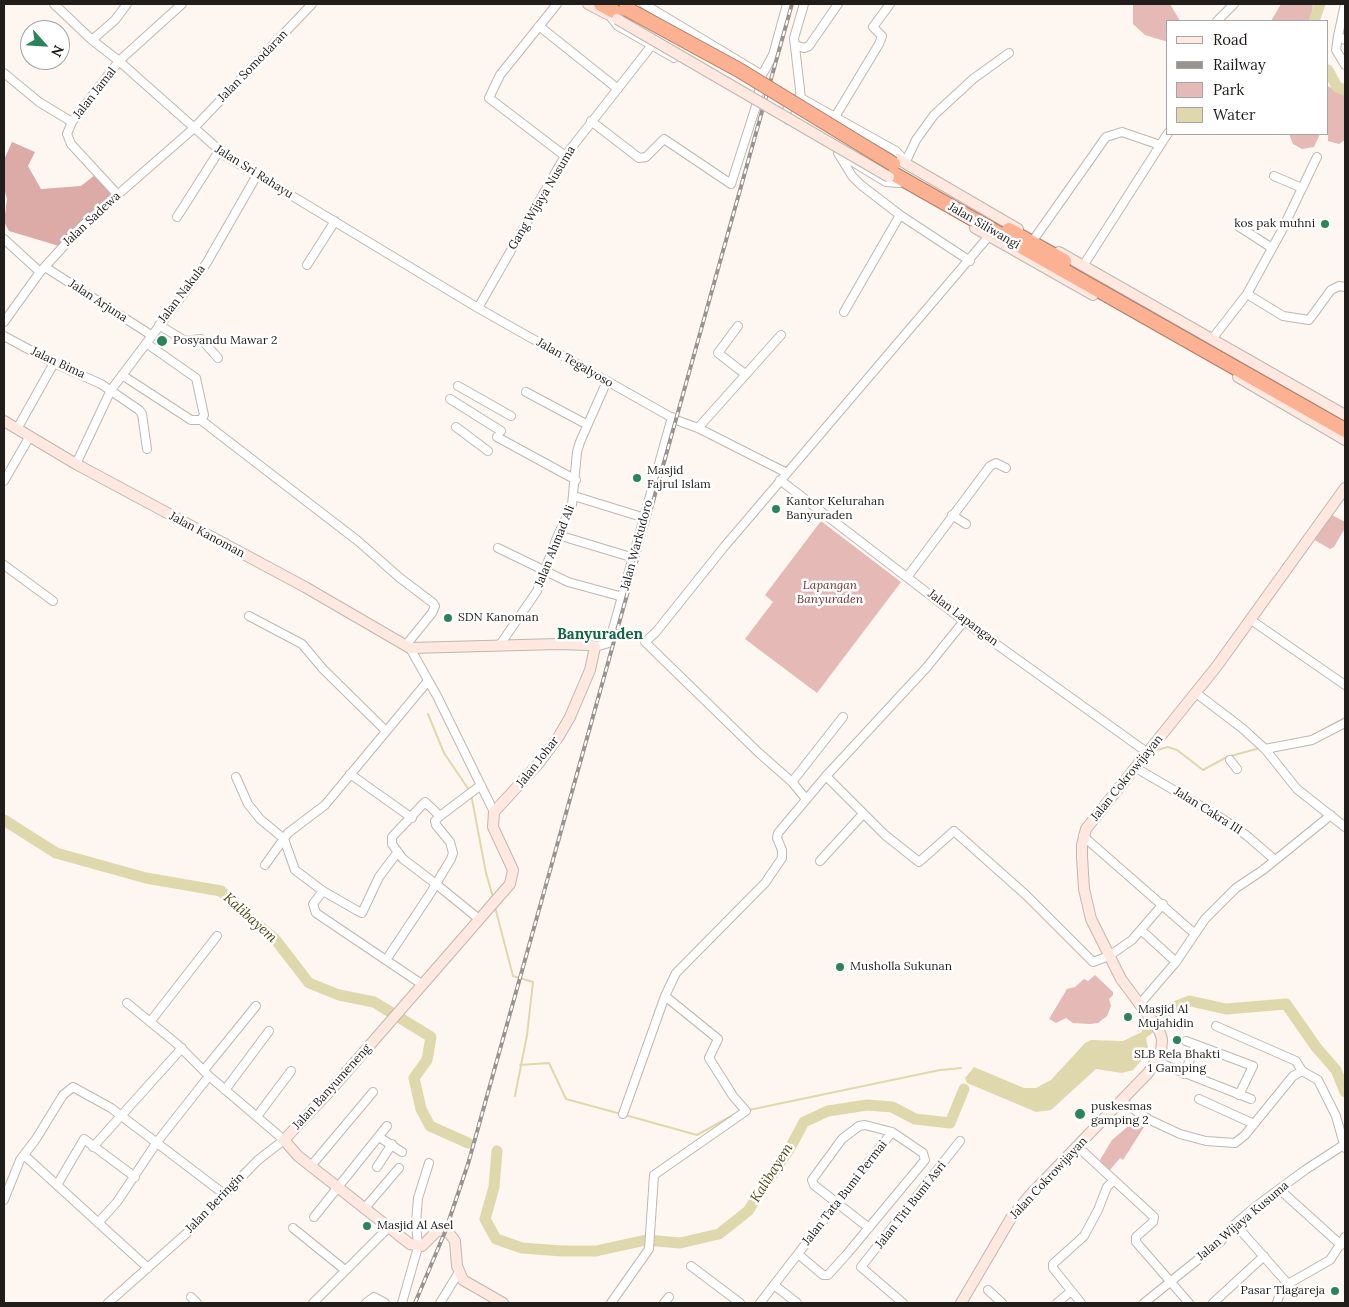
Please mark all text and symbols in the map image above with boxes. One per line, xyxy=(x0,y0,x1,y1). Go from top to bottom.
north arrow xyxy=(20,20,70,70)
legend xyxy=(1166,20,1329,135)
street label: Jalan Somodaran xyxy=(215,27,291,105)
text: Road xyxy=(1213,30,1248,49)
text: N xyxy=(47,42,68,60)
text: Railway xyxy=(1213,55,1266,74)
street label: Jalan Jamal xyxy=(71,65,119,121)
text: Park xyxy=(1213,80,1244,99)
text: Water xyxy=(1213,105,1255,124)
street label: Jalan Sri Rahayu xyxy=(212,142,296,202)
street label: Gang Wijaya Nusuma xyxy=(505,144,579,252)
street label: Jalan Sadewa xyxy=(61,189,123,249)
street label: Jalan Siliwangi xyxy=(946,200,1022,252)
place label: kos pak muhni xyxy=(1234,217,1315,231)
marker: kos pak muhni xyxy=(1319,218,1331,230)
street label: Jalan Nakula xyxy=(156,262,208,326)
street label: Jalan Arjuna xyxy=(66,277,130,325)
marker: Posyandu Mawar 2 xyxy=(155,334,169,348)
place label: Posyandu Mawar 2 xyxy=(173,334,278,348)
street label: Jalan Tegalyoso xyxy=(534,335,616,391)
street label: Jalan Bima xyxy=(29,344,87,382)
place label: Masjid Fajrul Islam xyxy=(647,464,711,492)
marker: Masjid Fajrul Islam xyxy=(631,472,643,484)
place label: Kantor Kelurahan Banyuraden xyxy=(786,495,884,523)
street label: Jalan Warkudoro xyxy=(618,498,656,592)
street label: Jalan Ahmad Ali xyxy=(532,503,578,589)
marker: Kantor Kelurahan Banyuraden xyxy=(770,503,782,515)
street label: Jalan Kanoman xyxy=(167,509,247,561)
park label: Lapangan Banyuraden xyxy=(797,579,863,607)
street label: Jalan Lapangan xyxy=(925,587,1001,649)
place label: SDN Kanoman xyxy=(458,611,539,625)
marker: SDN Kanoman xyxy=(442,612,454,624)
district label: Banyuraden xyxy=(557,626,643,644)
street label: Jalan Cokrowijayan xyxy=(1088,732,1166,824)
street label: Jalan Johar xyxy=(514,734,562,790)
street label: Jalan Cakra III xyxy=(1171,784,1245,838)
water label: Kalibayem xyxy=(220,890,280,946)
place label: Musholla Sukunan xyxy=(850,960,952,974)
marker: Musholla Sukunan xyxy=(834,961,846,973)
place label: Masjid Al Mujahidin xyxy=(1138,1003,1194,1031)
marker: Masjid Al Mujahidin xyxy=(1122,1011,1134,1023)
marker: SLB Rela Bhakti 1 Gamping xyxy=(1171,1034,1183,1046)
street label: Jalan Banyumeneng xyxy=(290,1041,374,1133)
place label: SLB Rela Bhakti 1 Gamping xyxy=(1134,1048,1220,1076)
place label: puskesmas gamping 2 xyxy=(1091,1100,1152,1128)
marker: puskesmas gamping 2 xyxy=(1073,1107,1087,1121)
street label: Jalan Cokrowijayan xyxy=(1008,1134,1090,1222)
street label: Jalan Tata Bumi Permai xyxy=(800,1138,890,1248)
water label: Kalibayem xyxy=(747,1140,797,1206)
street label: Jalan Titi Bumi Asri xyxy=(873,1159,949,1251)
street label: Jalan Beringin xyxy=(183,1170,247,1236)
street label: Jalan Wijaya Kusuma xyxy=(1194,1178,1292,1264)
place label: Masjid Al Asel xyxy=(377,1219,453,1233)
marker: Masjid Al Asel xyxy=(361,1220,373,1232)
place label: Pasar Tlagareja xyxy=(1241,1284,1325,1298)
marker: Pasar Tlagareja xyxy=(1329,1285,1341,1297)

